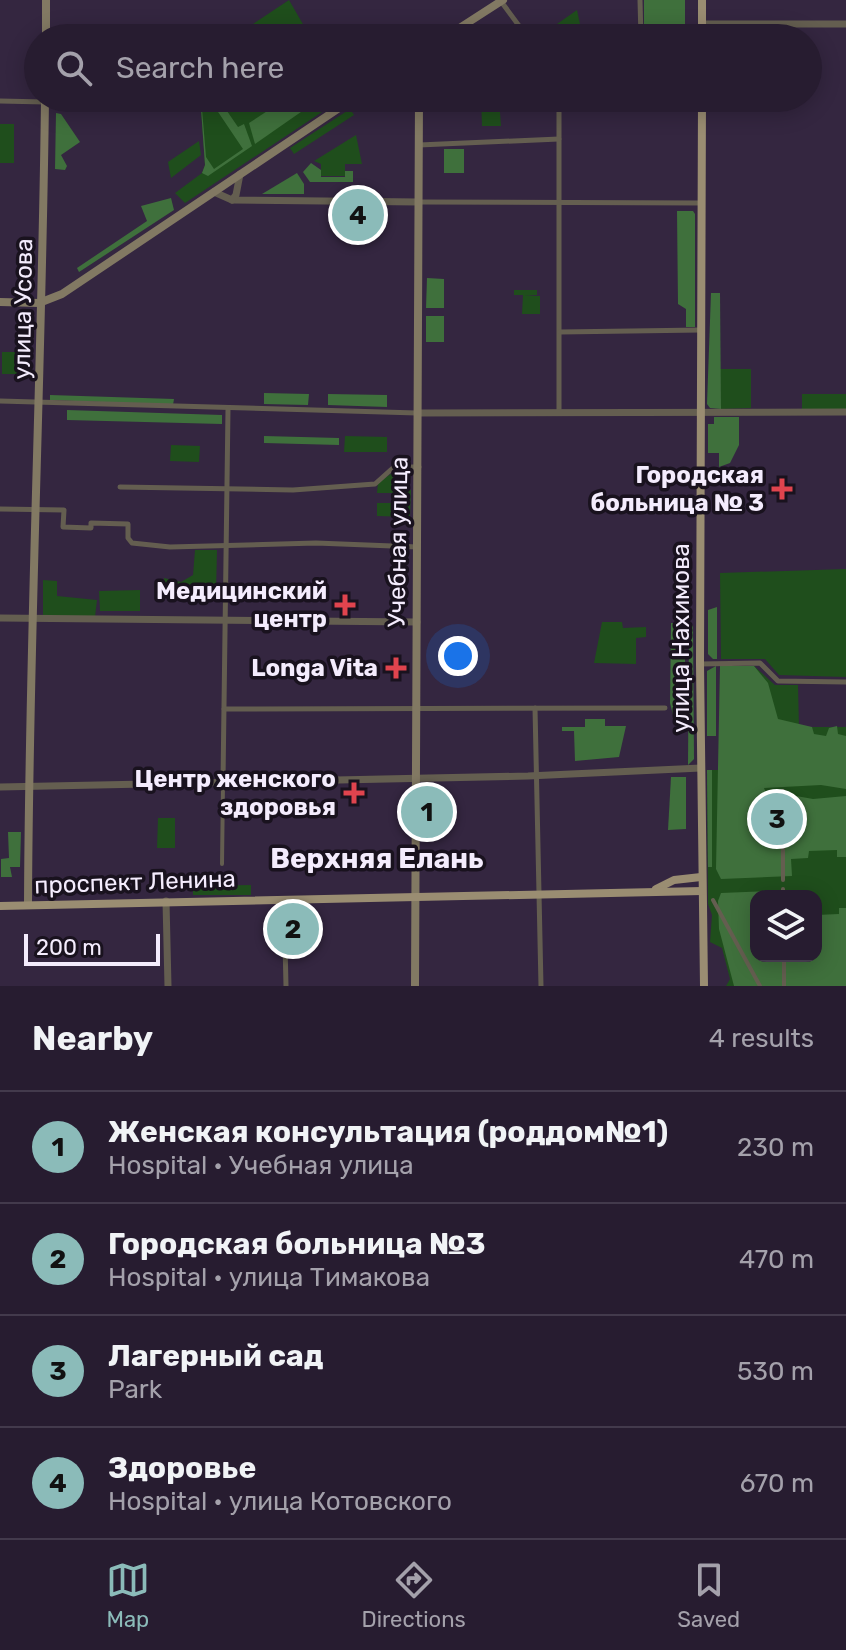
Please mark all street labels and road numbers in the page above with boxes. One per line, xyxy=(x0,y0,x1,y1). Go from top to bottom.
street label: улица Усова xyxy=(8,238,38,380)
street label: Учебная улица xyxy=(383,456,413,628)
street label: улица Нахимова xyxy=(667,543,695,733)
street label: проспект Ленина xyxy=(34,864,236,900)

